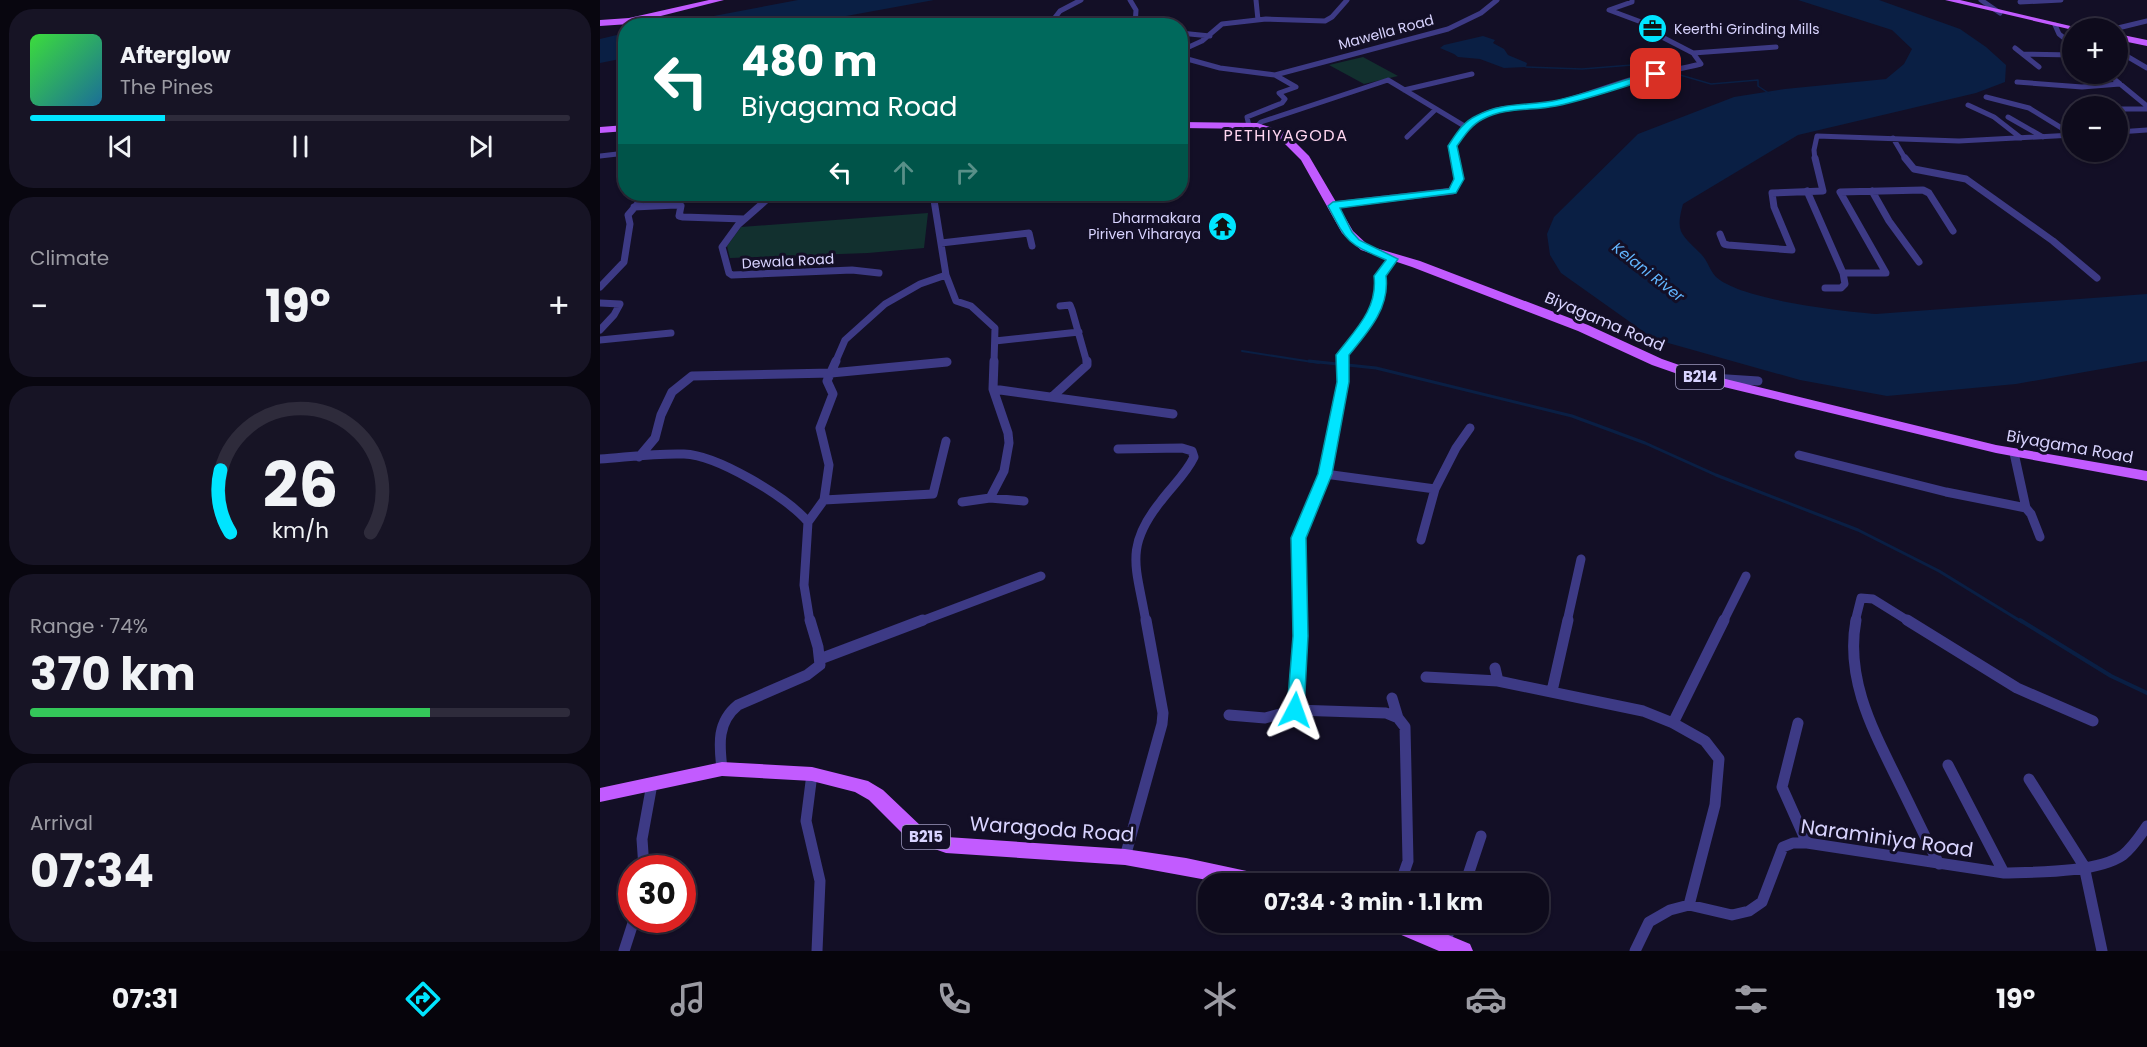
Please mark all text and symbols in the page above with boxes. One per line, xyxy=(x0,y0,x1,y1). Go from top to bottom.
street label: Mawella Road xyxy=(1336,10,1436,54)
office icon: Keerthi Grinding Mills xyxy=(1637,13,1669,45)
map controls xyxy=(2062,18,2128,162)
button: + xyxy=(2062,18,2128,84)
place label: Keerthi Grinding Mills xyxy=(1674,19,1820,39)
text: 480 m xyxy=(741,32,877,91)
text: Afterglow xyxy=(120,40,231,71)
icon: left xyxy=(642,42,720,120)
pin xyxy=(1630,48,1681,99)
icon: arrive xyxy=(1639,57,1672,90)
text: The Pines xyxy=(120,73,214,101)
text: Biyagama Road xyxy=(741,88,958,125)
button: − xyxy=(2062,96,2128,162)
district label: PETHIYAGODA xyxy=(1224,124,1348,147)
icon: previous xyxy=(104,130,137,163)
icon: pause xyxy=(284,130,317,163)
icon: next xyxy=(464,130,497,163)
icon: left xyxy=(824,156,857,189)
icon: ahead xyxy=(887,156,920,189)
icon: right xyxy=(950,156,983,189)
place label: Dharmakara Piriven Viharaya xyxy=(1088,208,1201,244)
temple icon: Dharmakara Piriven Viharaya xyxy=(1206,210,1238,242)
water label: Kelani River xyxy=(1608,237,1689,307)
text: Climate xyxy=(30,244,109,272)
street label: Dewala Road xyxy=(741,249,835,273)
text: 19° xyxy=(265,275,331,338)
text: − xyxy=(30,283,48,330)
text: + xyxy=(547,283,570,330)
street label: Biyagama Road xyxy=(1541,286,1668,357)
road number: B214 xyxy=(1676,365,1724,389)
street label: Biyagama Road xyxy=(2005,424,2135,469)
text: 26 xyxy=(262,441,338,529)
text: km/h xyxy=(271,515,329,546)
text: Range · 74% xyxy=(30,612,148,640)
text: 370 km xyxy=(30,643,196,706)
position arrow xyxy=(1263,678,1327,742)
text: Arrival xyxy=(30,809,93,837)
street label: Waragoda Road xyxy=(969,809,1135,849)
street label: Naraminiya Road xyxy=(1799,812,1975,864)
road number: B215 xyxy=(902,825,950,849)
text: 07:34 xyxy=(30,840,154,903)
speed limit sign: 30 xyxy=(618,855,696,933)
text: 07:34 · 3 min · 1.1 km xyxy=(1264,887,1483,918)
icon: directions xyxy=(402,978,444,1020)
icon: music xyxy=(667,978,709,1020)
icon: phone xyxy=(933,978,975,1020)
icon: climate xyxy=(1199,978,1241,1020)
icon: car xyxy=(1465,978,1507,1020)
icon: filters xyxy=(1730,978,1772,1020)
text: 07:31 xyxy=(112,980,178,1017)
text: 19° xyxy=(1996,980,2035,1017)

